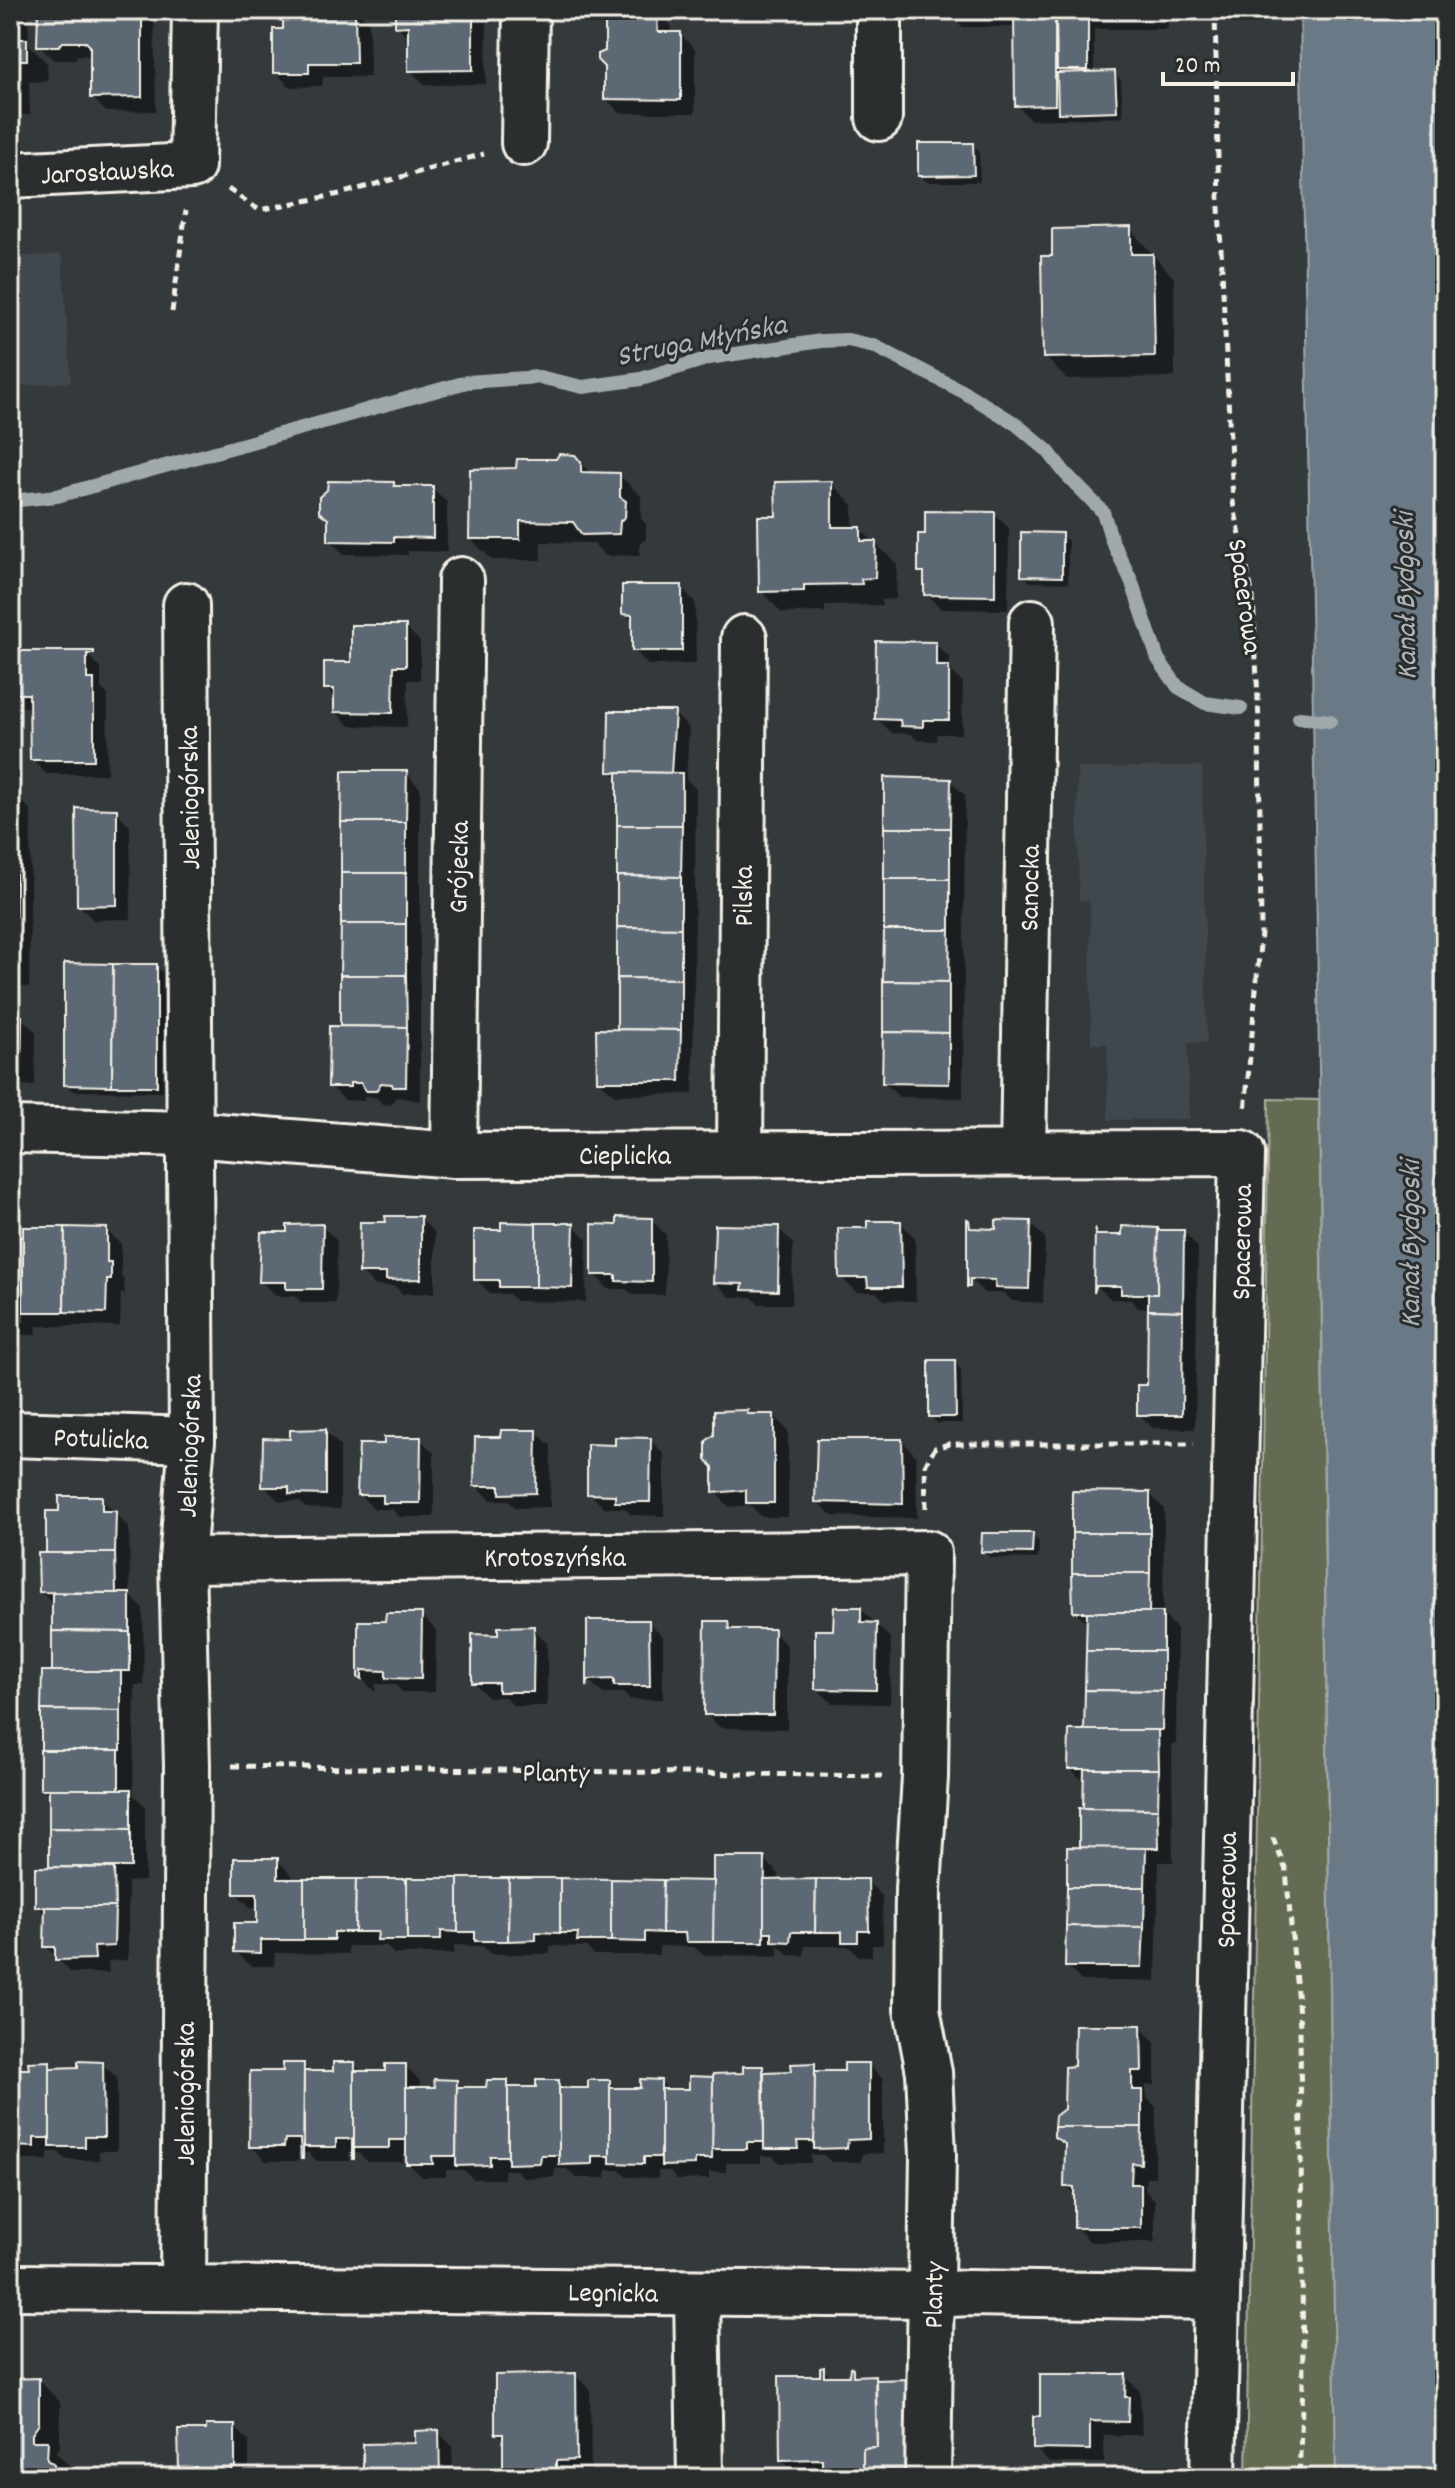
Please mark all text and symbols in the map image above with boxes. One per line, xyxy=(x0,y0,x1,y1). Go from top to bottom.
scale bar xyxy=(1163,36,1293,86)
text: 20 m xyxy=(1175,50,1221,84)
street label: Jarosławska xyxy=(40,152,175,198)
water label: Struga Młyńska xyxy=(613,305,793,381)
water label: Kanał Bydgoski xyxy=(1385,507,1431,680)
street label: Spacerowa xyxy=(1214,536,1270,658)
street label: Jeleniogórska xyxy=(172,725,214,870)
street label: Grójecka xyxy=(441,820,483,914)
street label: Sanocka xyxy=(1012,844,1054,932)
street label: Pilska xyxy=(727,865,767,926)
street label: Cieplicka xyxy=(579,1139,672,1179)
water label: Kanał Bydgoski xyxy=(1392,1156,1435,1328)
street label: Spacerowa xyxy=(1224,1183,1266,1300)
street label: Jeleniogórska xyxy=(171,1373,216,1519)
street label: Potulicka xyxy=(53,1420,150,1464)
street label: Krotoszyńska xyxy=(484,1541,627,1581)
street label: Planty xyxy=(522,1755,590,1797)
street label: Spacerowa xyxy=(1209,1831,1251,1948)
street label: Jeleniogórska xyxy=(169,2021,209,2166)
street label: Planty xyxy=(916,2261,958,2329)
street label: Legnicka xyxy=(568,2275,659,2317)

